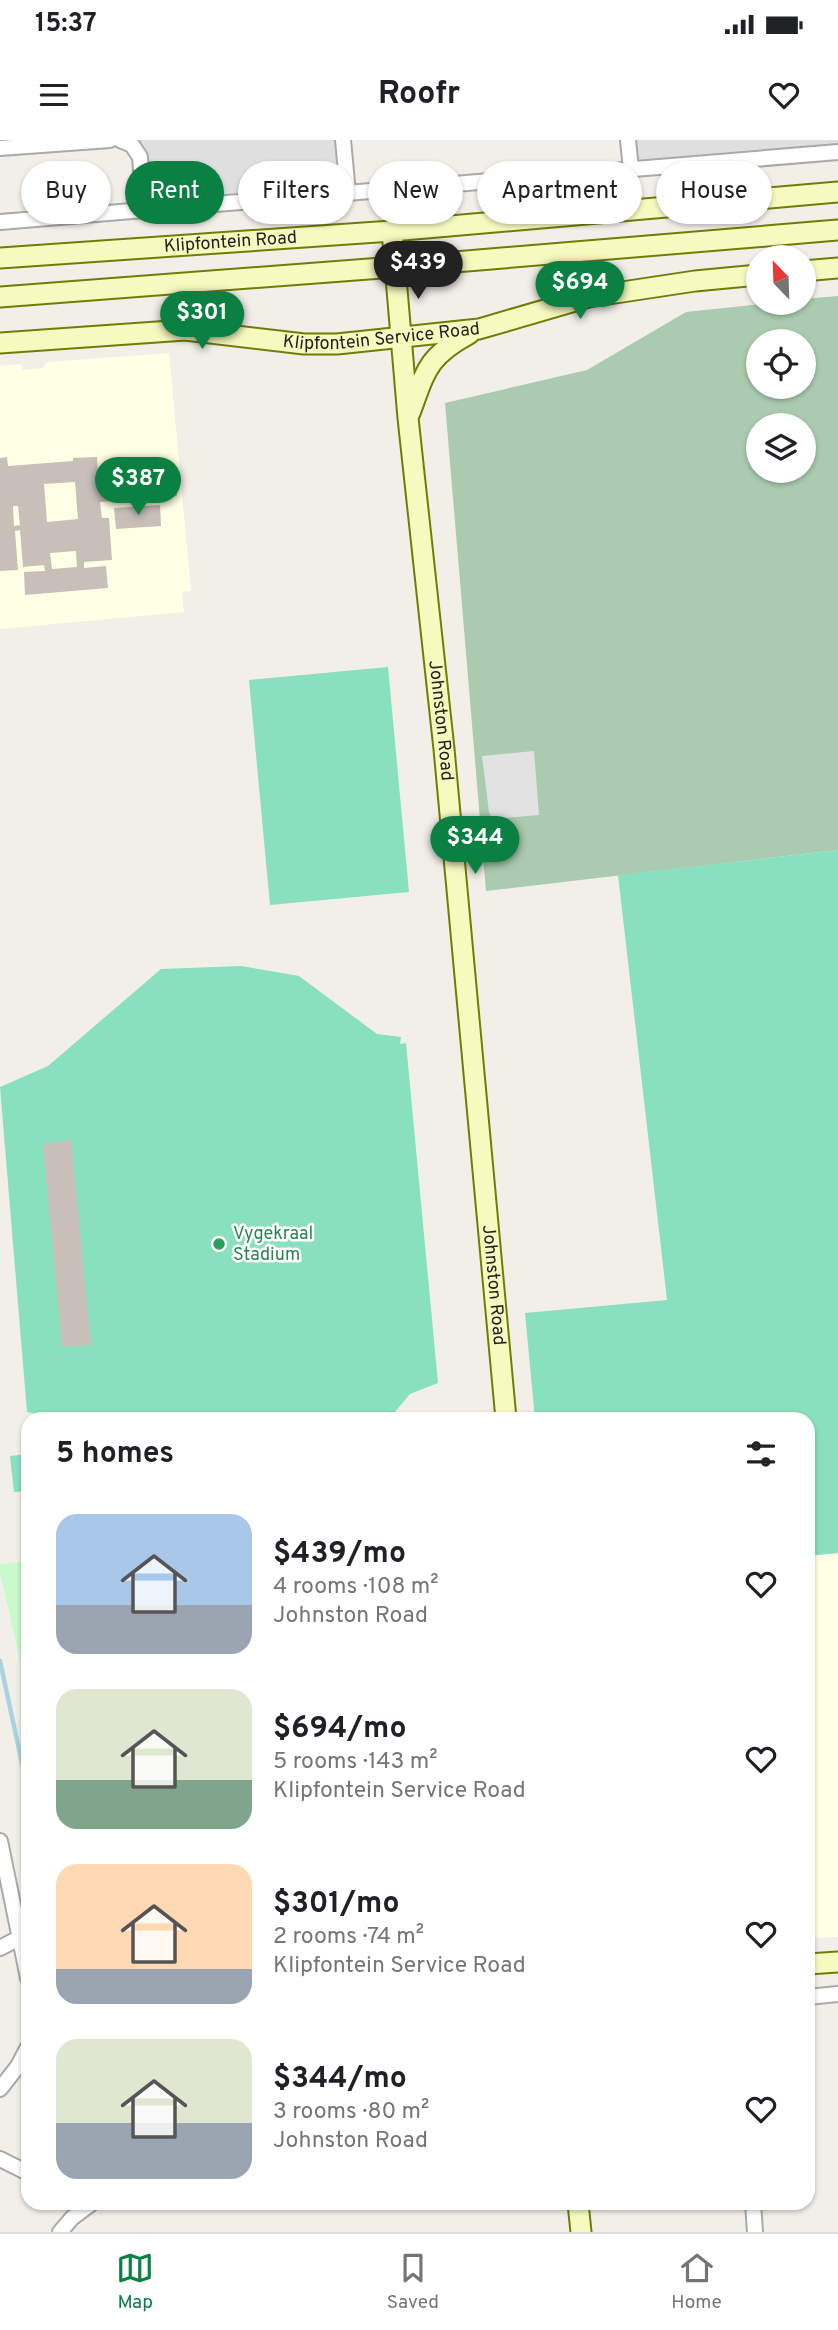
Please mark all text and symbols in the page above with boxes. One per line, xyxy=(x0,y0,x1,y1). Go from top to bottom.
text: 15:37 xyxy=(35,8,97,41)
text: Roofr xyxy=(378,75,460,115)
icon: menu xyxy=(35,76,73,114)
icon: heart xyxy=(765,76,803,114)
chip: Buy xyxy=(21,161,111,224)
chip: Rent xyxy=(125,161,224,224)
chip: Filters xyxy=(238,161,354,224)
chip: New xyxy=(368,161,463,224)
chip: Apartment xyxy=(477,161,642,224)
chip: House xyxy=(656,161,772,224)
street label: Klipfontein Road xyxy=(163,226,298,258)
pin: $439 xyxy=(377,242,459,301)
north arrow xyxy=(746,245,816,315)
map controls xyxy=(746,245,816,483)
text: $439 xyxy=(390,249,446,278)
pin: $694 xyxy=(539,262,621,321)
text: $694 xyxy=(552,269,608,298)
pin: $301 xyxy=(161,292,243,351)
text: $301 xyxy=(176,299,228,328)
street label: Klipfontein Service Road xyxy=(282,317,481,356)
button: locate xyxy=(746,329,816,399)
button: layers xyxy=(746,413,816,483)
pin: $387 xyxy=(97,458,179,517)
text: $387 xyxy=(111,465,165,494)
street label: Johnston Road xyxy=(423,659,458,782)
pin: $344 xyxy=(434,816,516,876)
text: $344 xyxy=(446,824,504,853)
place label: Vygekraal Stadium xyxy=(233,1223,313,1267)
street label: Johnston Road xyxy=(477,1224,511,1347)
marker: Vygekraal Stadium xyxy=(211,1236,227,1252)
icon: filters xyxy=(742,1435,780,1473)
text: 5 homes xyxy=(56,1436,174,1473)
text: $439/mo xyxy=(273,1536,406,1573)
icon: home xyxy=(112,1542,196,1626)
icon: heart xyxy=(742,1565,780,1603)
text: 4 rooms · 108 m² xyxy=(273,1573,439,1602)
text: Johnston Road xyxy=(273,1602,428,1631)
text: $694/mo xyxy=(273,1711,406,1748)
icon: home xyxy=(112,1717,196,1801)
icon: heart xyxy=(742,1740,780,1778)
text: 5 rooms · 143 m² xyxy=(273,1748,438,1777)
text: Klipfontein Service Road xyxy=(273,1777,526,1806)
text: $301/mo xyxy=(273,1886,400,1923)
icon: home xyxy=(112,1892,196,1976)
icon: heart xyxy=(742,1915,780,1953)
text: 2 rooms · 74 m² xyxy=(273,1923,424,1952)
text: Klipfontein Service Road xyxy=(273,1952,526,1981)
text: $344/mo xyxy=(273,2061,407,2098)
icon: home xyxy=(112,2067,196,2151)
icon: heart xyxy=(742,2090,780,2128)
text: 3 rooms · 80 m² xyxy=(273,2098,429,2127)
text: Johnston Road xyxy=(273,2127,428,2156)
tab: Map xyxy=(116,2249,154,2315)
tab: Saved xyxy=(387,2249,439,2315)
tab: Home xyxy=(671,2249,722,2315)

